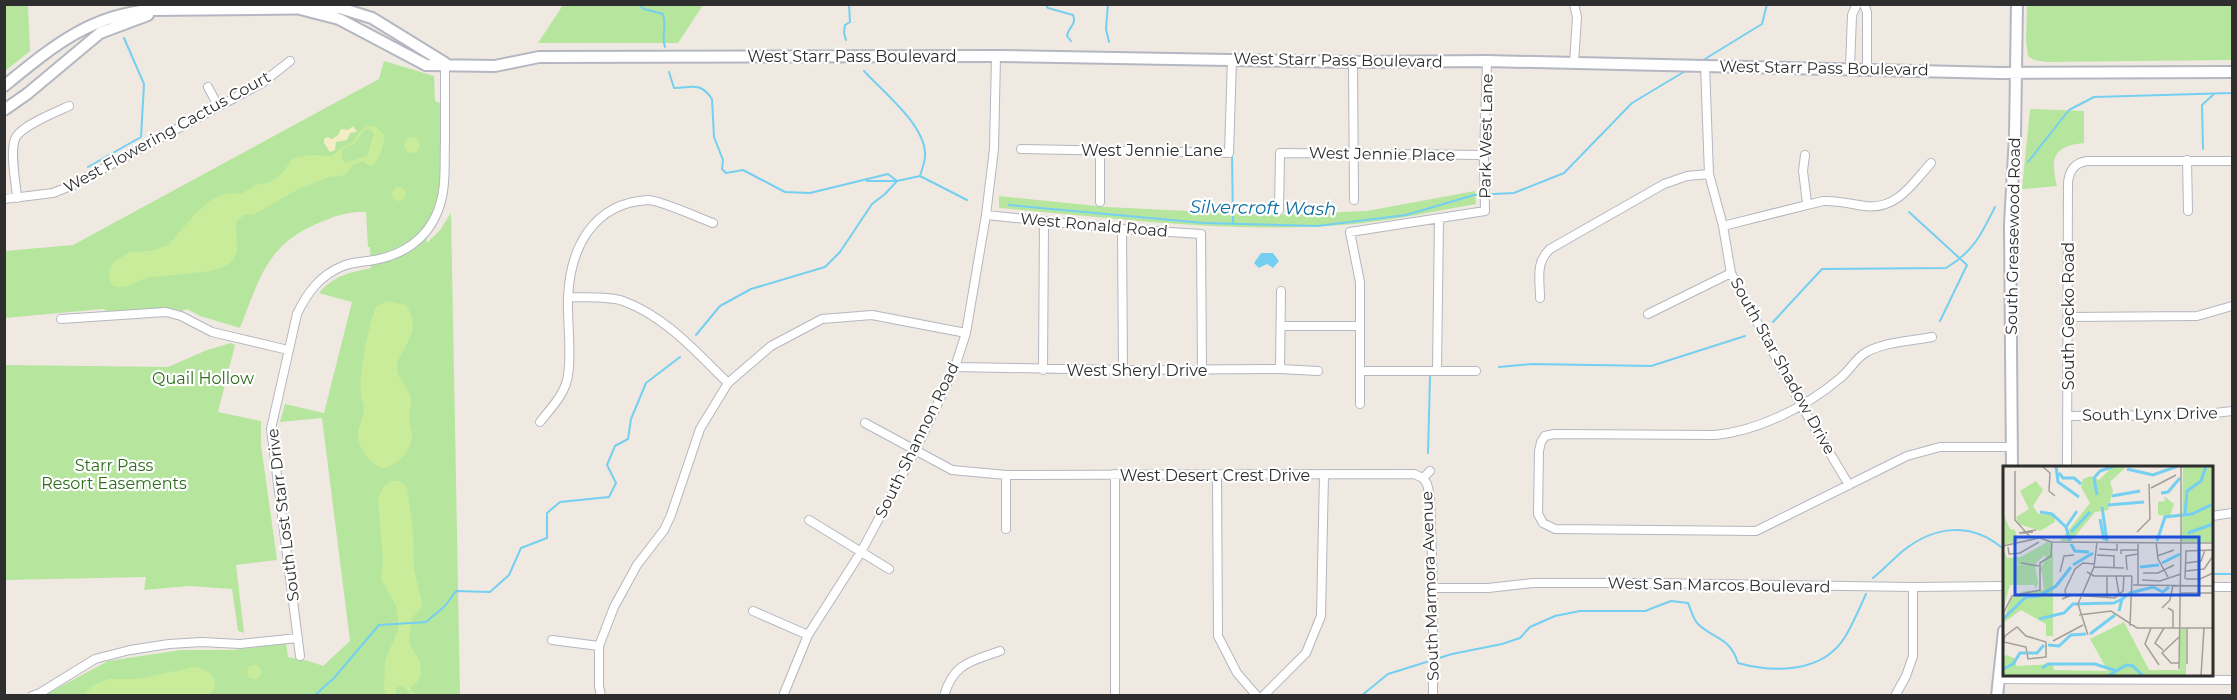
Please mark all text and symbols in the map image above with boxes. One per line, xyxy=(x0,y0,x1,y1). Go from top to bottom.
street label: West Starr Pass Boulevard xyxy=(747,47,957,66)
street label: West Starr Pass Boulevard xyxy=(1233,49,1443,71)
street label: West Starr Pass Boulevard xyxy=(1719,57,1929,79)
street label: West Flowering Cactus Court xyxy=(60,67,274,197)
street label: Park West Lane xyxy=(1475,73,1497,199)
street label: South Greasewood Road xyxy=(2002,137,2024,335)
street label: West Jennie Lane xyxy=(1081,141,1223,160)
street label: West Jennie Place xyxy=(1309,143,1455,165)
water label: Silvercroft Wash xyxy=(1190,196,1336,220)
street label: West Ronald Road xyxy=(1019,209,1169,241)
street label: South Gecko Road xyxy=(2059,242,2078,390)
street label: South Star Shadow Drive xyxy=(1726,274,1840,458)
street label: South Shannon Road xyxy=(871,359,963,521)
street label: West Sheryl Drive xyxy=(1067,361,1207,380)
park label: Quail Hollow xyxy=(152,369,254,388)
street label: South Lynx Drive xyxy=(2082,403,2218,425)
street label: South Lost Starr Drive xyxy=(263,427,303,603)
park label: Starr Pass Resort Easements xyxy=(41,456,187,493)
street label: West Desert Crest Drive xyxy=(1120,466,1310,485)
inset map xyxy=(2003,466,2213,676)
street label: South Marmora Avenue xyxy=(1417,491,1443,681)
street label: West San Marcos Boulevard xyxy=(1607,574,1831,596)

